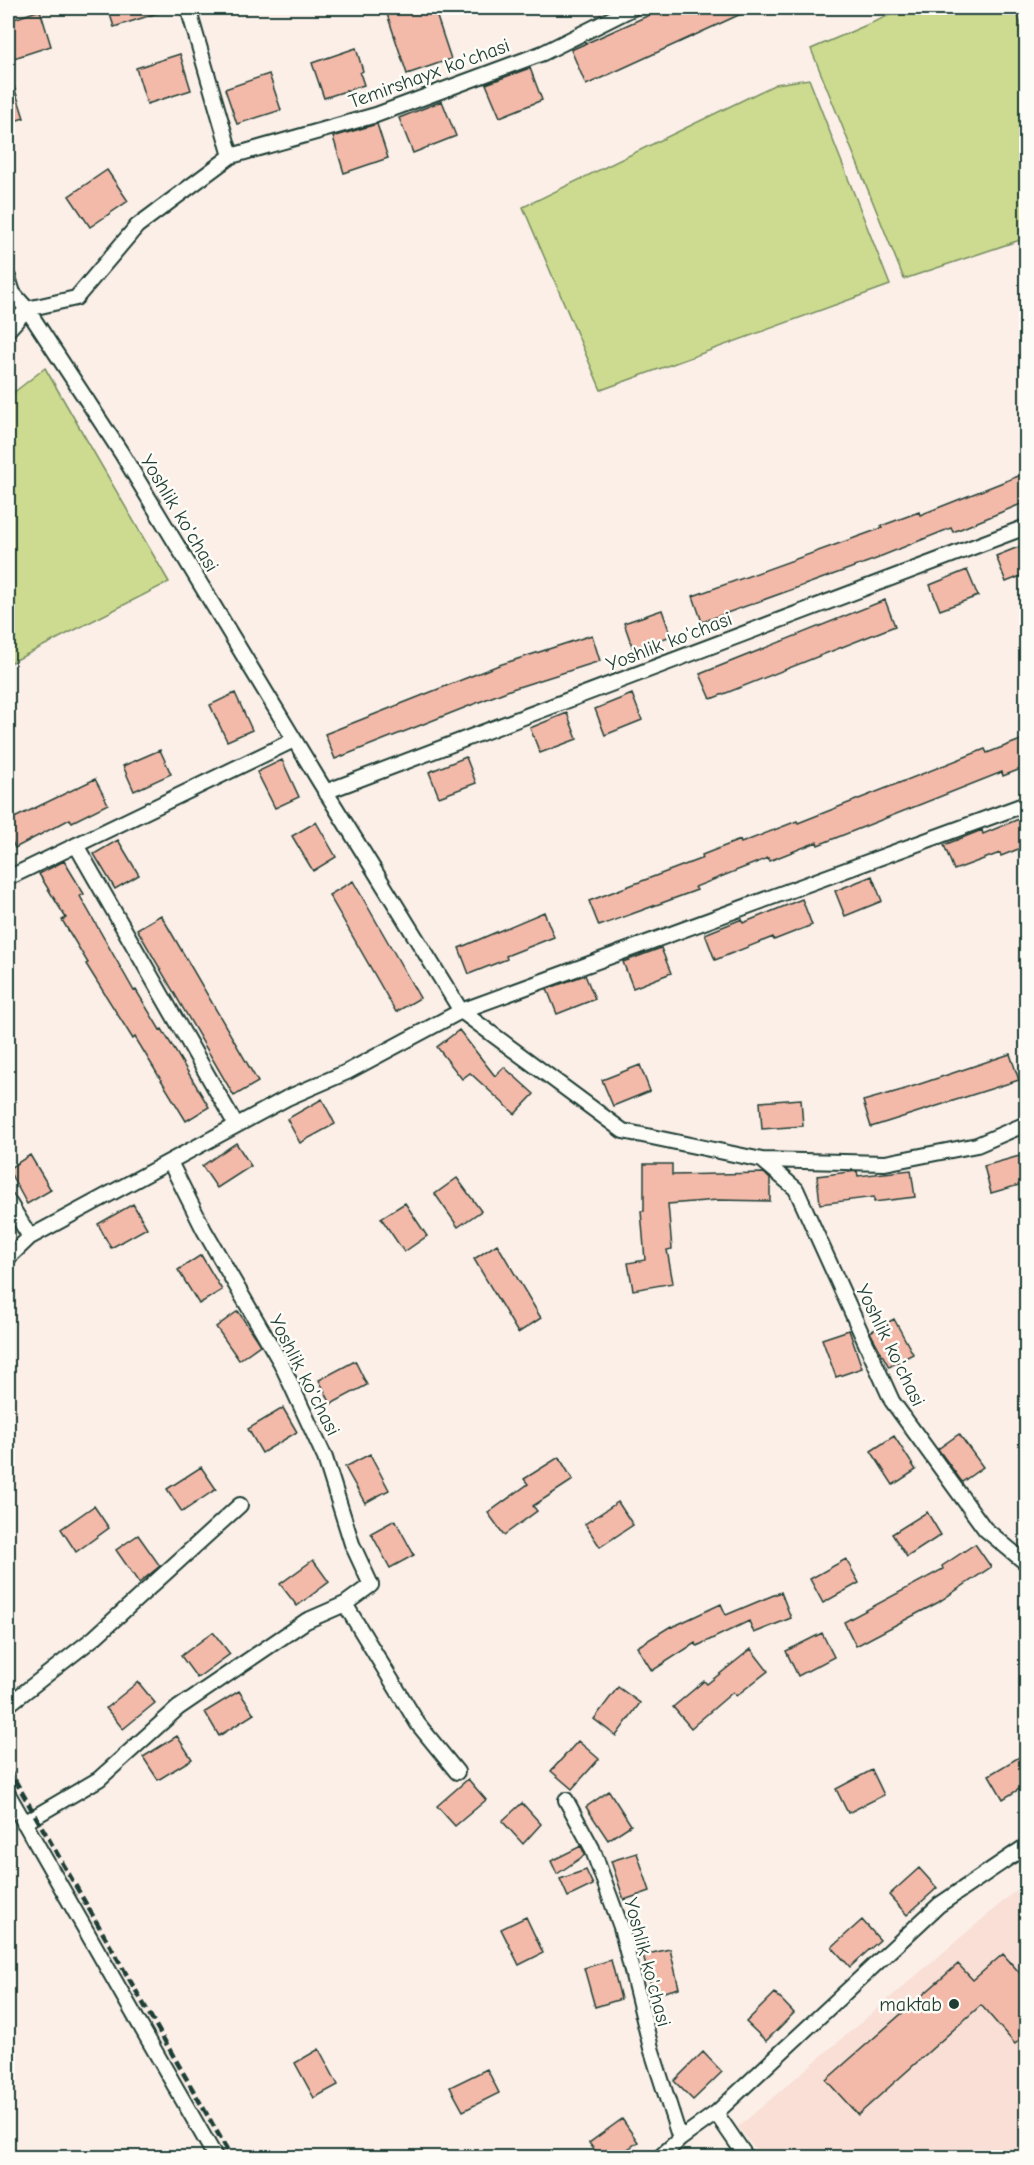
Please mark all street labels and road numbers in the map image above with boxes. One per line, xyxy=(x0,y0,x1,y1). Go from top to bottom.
street label: Temirshayx ko'chasi xyxy=(346,34,513,113)
street label: Yoshlik ko'chasi xyxy=(136,450,224,576)
street label: Yoshlik ko'chasi xyxy=(603,607,735,676)
street label: Yoshlik ko'chasi xyxy=(851,1281,930,1410)
street label: Yoshlik ko'chasi xyxy=(264,1311,345,1440)
street label: Yoshlik ko'chasi xyxy=(619,1895,676,2029)

